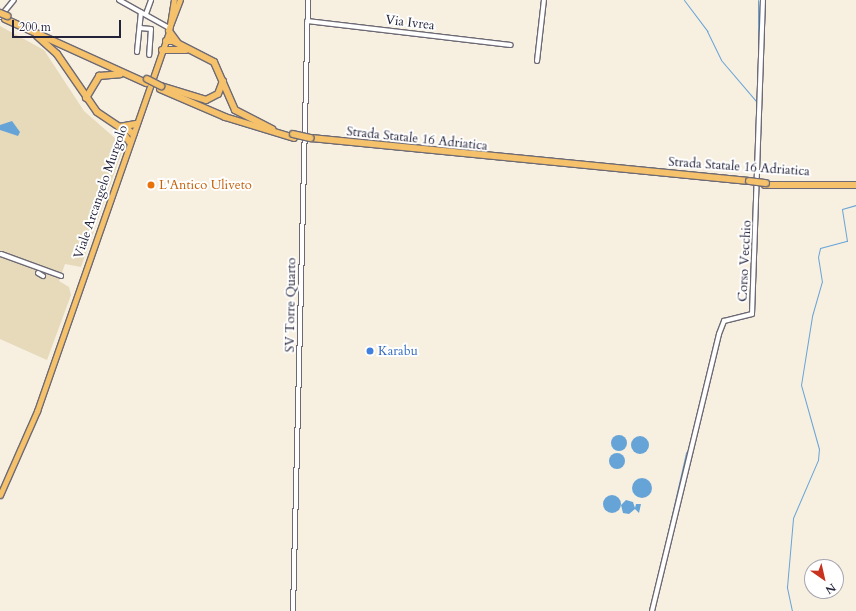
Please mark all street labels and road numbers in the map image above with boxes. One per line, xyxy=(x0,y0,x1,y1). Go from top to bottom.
street label: Via Ivrea xyxy=(384,12,436,34)
street label: Viale Arcangelo Murgolo xyxy=(71,123,131,261)
street label: Strada Statale 16 Adriatica xyxy=(346,124,488,154)
street label: Strada Statale 16 Adriatica xyxy=(668,154,810,180)
street label: Corso Vecchio xyxy=(735,220,755,302)
street label: SV Torre Quarto xyxy=(282,257,300,353)

